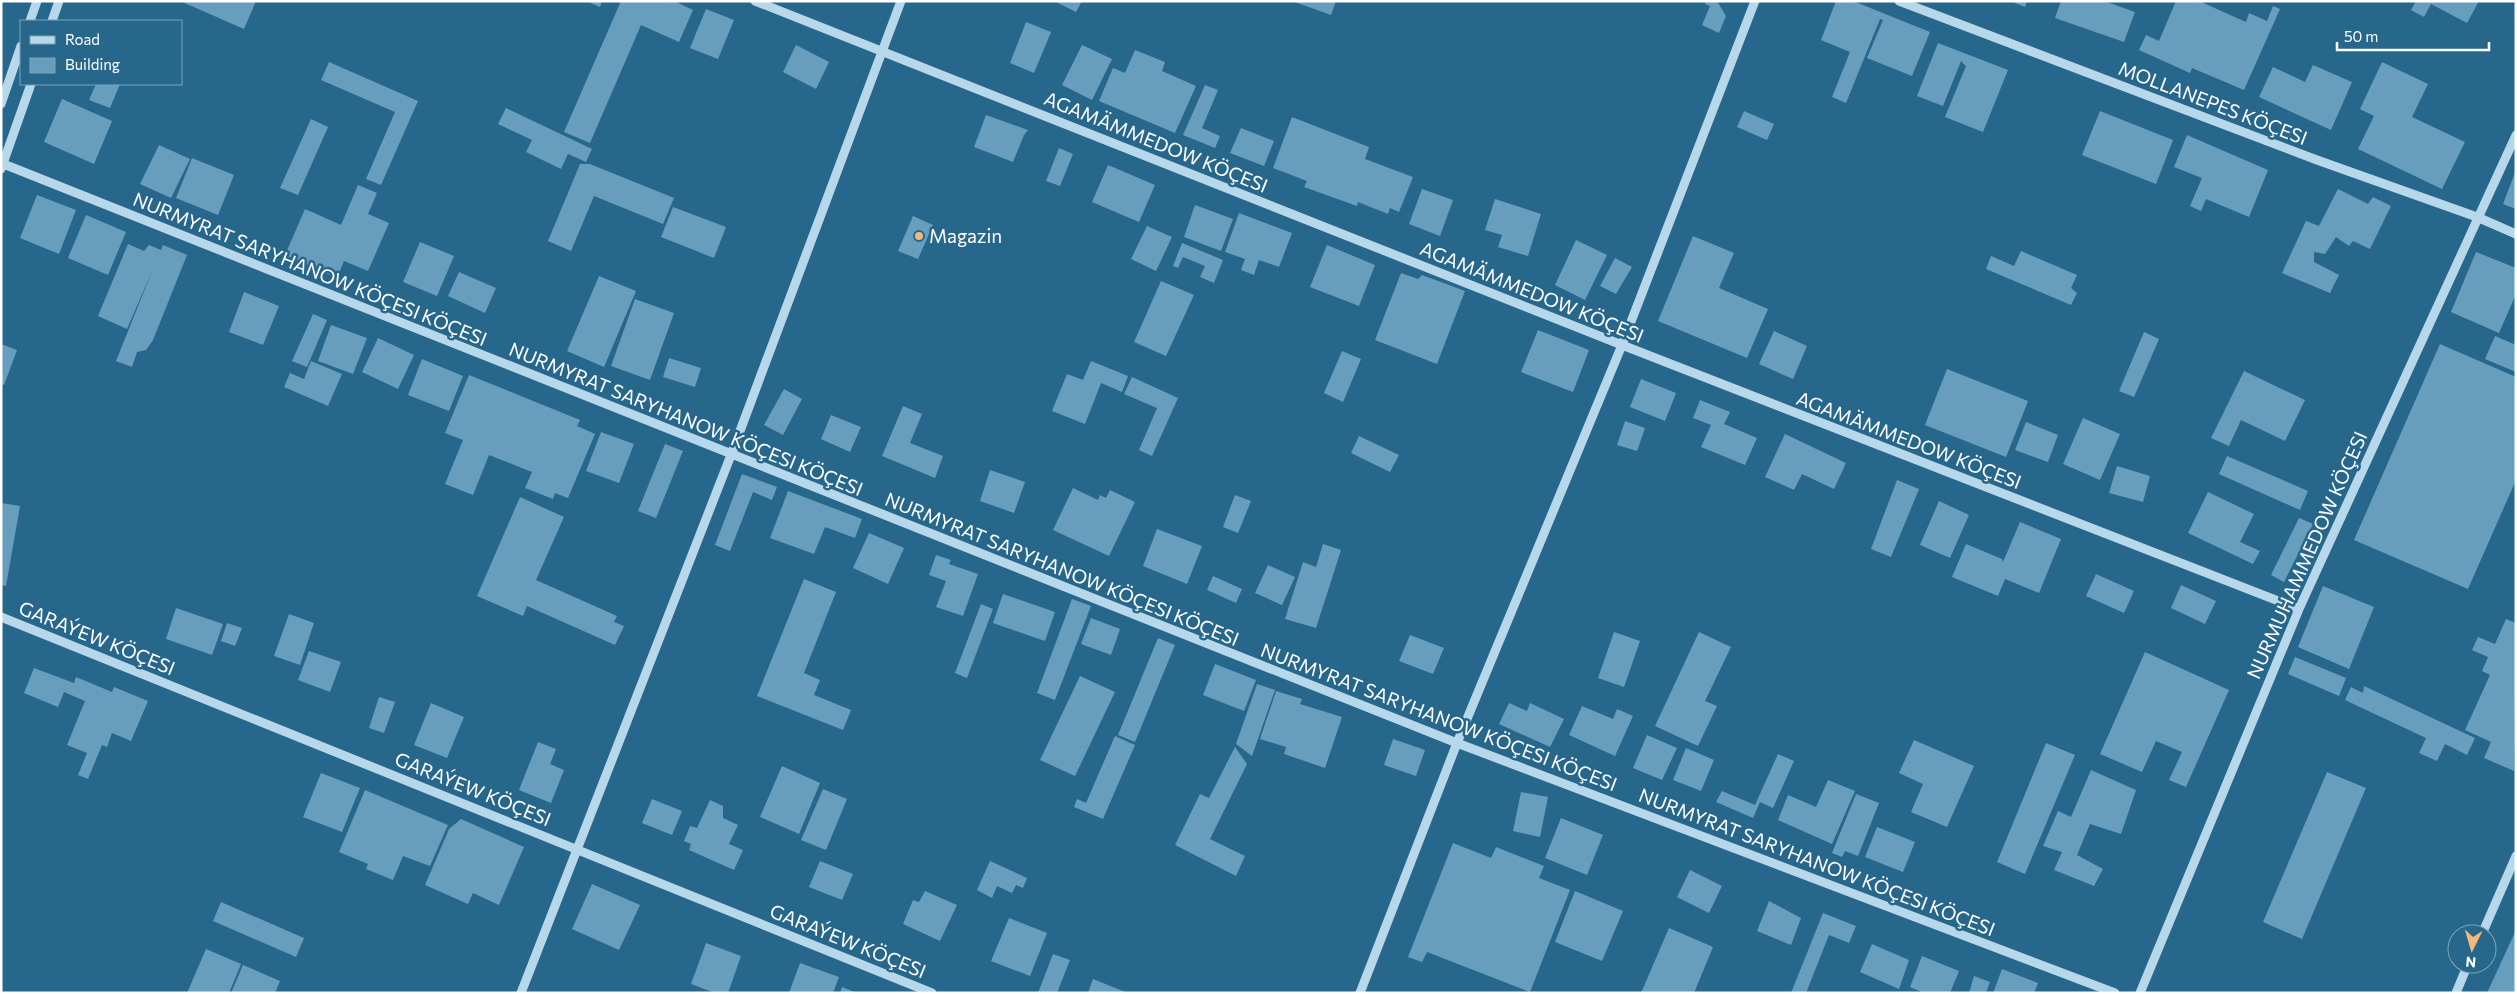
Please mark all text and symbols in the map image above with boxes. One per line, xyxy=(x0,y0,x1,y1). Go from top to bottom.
legend xyxy=(20,20,182,85)
scale bar xyxy=(2337,20,2490,52)
text: 50 m xyxy=(2344,27,2378,45)
text: Road xyxy=(65,30,100,48)
text: Building xyxy=(65,55,120,73)
street label: MOLLANEPES KÖÇESI xyxy=(2116,56,2311,149)
street label: AGAMÄMMEDOW KÖÇESI xyxy=(1041,86,1271,197)
street label: NURMYRAT SARYHANOW KÖÇESI KÖÇESI xyxy=(130,187,490,350)
place label: Magazin xyxy=(929,224,1002,247)
marker: Magazin xyxy=(913,230,925,242)
street label: AGAMÄMMEDOW KÖÇESI xyxy=(1417,236,1647,347)
street label: NURMYRAT SARYHANOW KÖÇESI KÖÇESI xyxy=(506,337,866,500)
street label: AGAMÄMMEDOW KÖÇESI xyxy=(1793,386,2025,493)
street label: NURMUHAMMEDOW KÖÇESI xyxy=(2241,428,2372,682)
street label: NURMYRAT SARYHANOW KÖÇESI KÖÇESI xyxy=(882,487,1242,650)
street label: GARAÝEW KÖÇESI xyxy=(16,596,179,679)
street label: NURMYRAT SARYHANOW KÖÇESI KÖÇESI xyxy=(1258,638,1620,795)
street label: GARAÝEW KÖÇESI xyxy=(392,747,555,830)
street label: NURMYRAT SARYHANOW KÖÇESI KÖÇESI xyxy=(1636,783,1998,940)
street label: GARAÝEW KÖÇESI xyxy=(767,899,930,982)
north arrow xyxy=(2447,924,2497,974)
text: N xyxy=(2465,954,2477,971)

